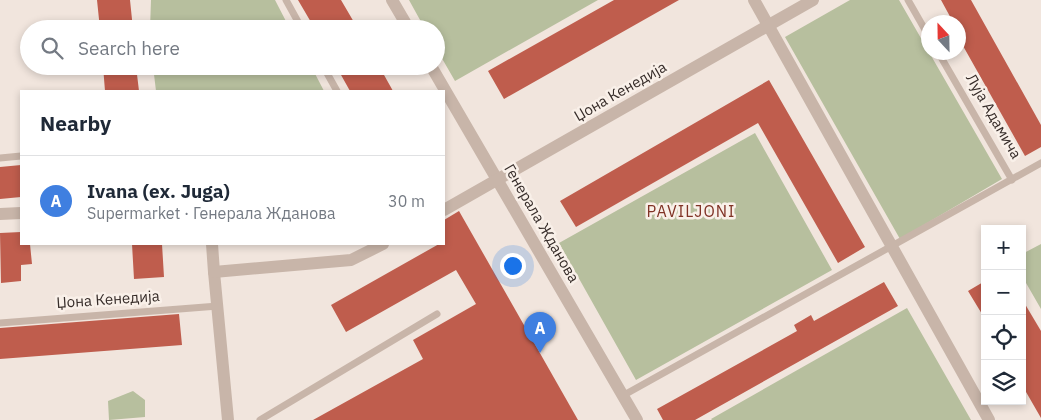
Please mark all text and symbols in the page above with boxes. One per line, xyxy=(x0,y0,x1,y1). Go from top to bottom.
north arrow xyxy=(921,15,966,60)
search box xyxy=(20,20,445,75)
icon: search xyxy=(38,34,66,62)
text: Search here xyxy=(78,36,180,60)
street label: Џона Кенедија xyxy=(570,57,670,125)
street label: Луја Адамича xyxy=(962,70,1026,162)
text: Nearby xyxy=(40,109,111,137)
street label: Генерала Жданова xyxy=(500,160,584,286)
text: Ivana (ex. Juga) xyxy=(87,179,230,203)
text: A xyxy=(51,191,61,211)
text: 30 m xyxy=(388,191,425,211)
district label: PAVILJONI xyxy=(647,201,735,221)
text: Supermarket · Генерала Жданова xyxy=(87,203,336,223)
map controls xyxy=(981,225,1026,405)
button: + xyxy=(981,225,1026,270)
your location xyxy=(500,253,526,279)
button: − xyxy=(981,270,1026,315)
street label: Џона Кенедија xyxy=(56,286,160,312)
pin: A xyxy=(524,312,556,353)
button: locate xyxy=(981,315,1026,360)
button: layers xyxy=(981,360,1026,405)

